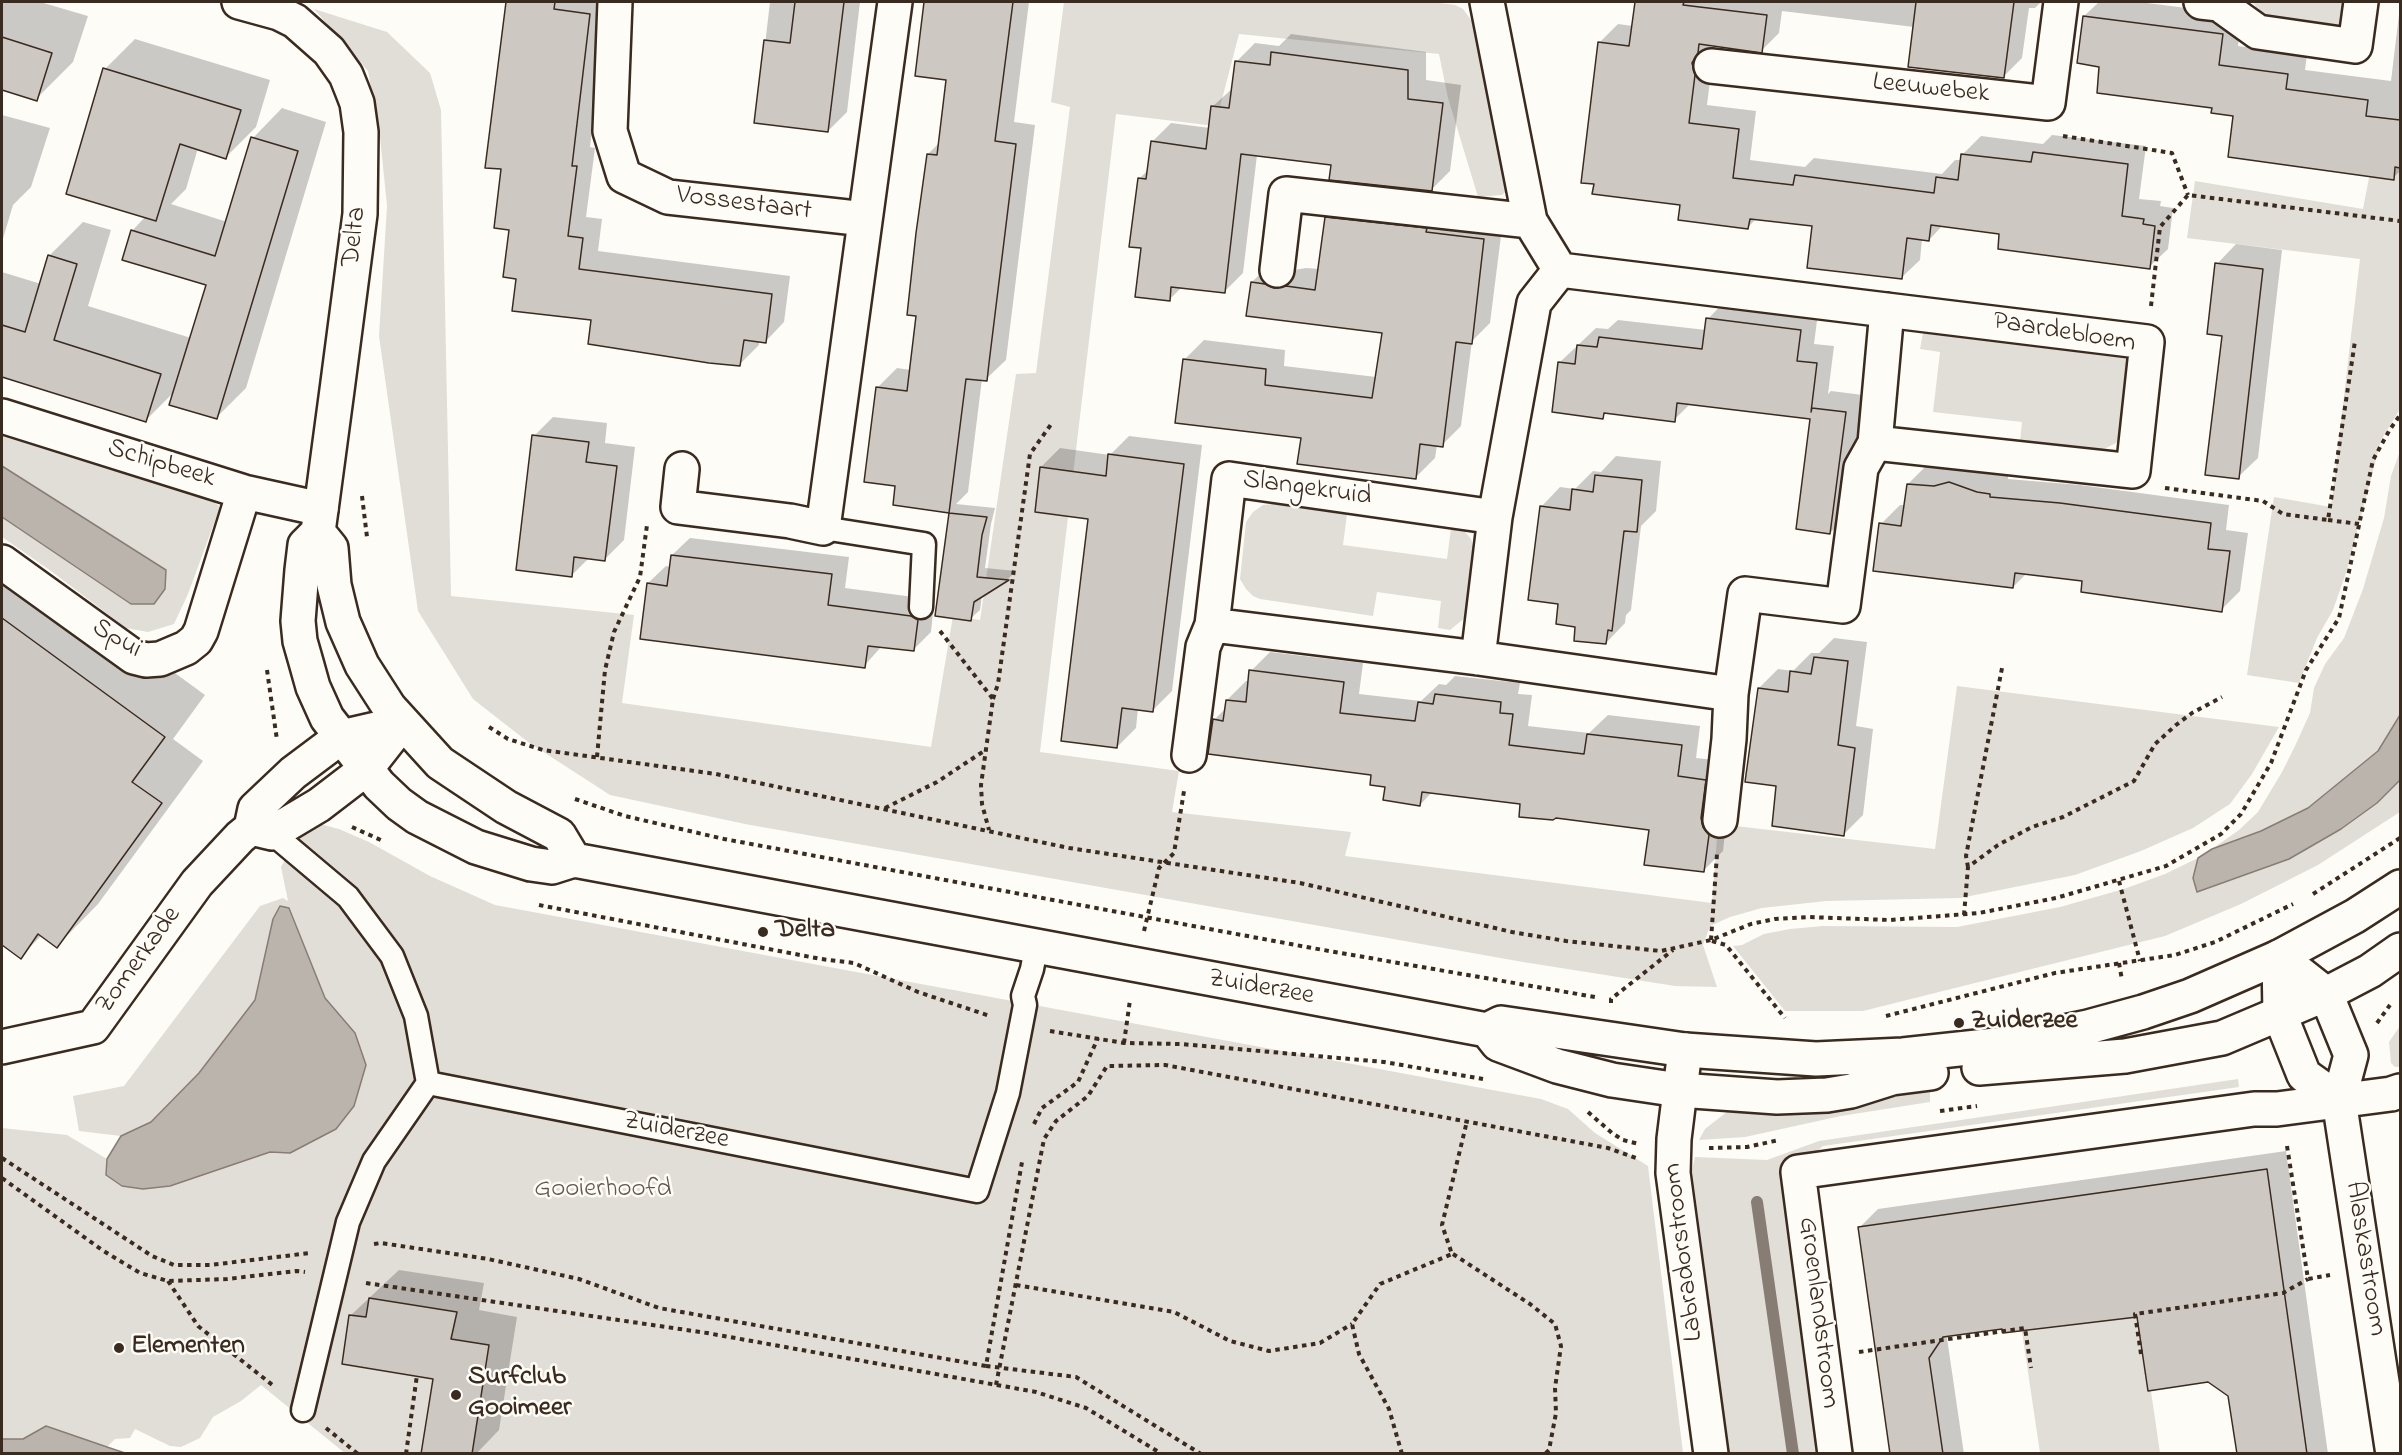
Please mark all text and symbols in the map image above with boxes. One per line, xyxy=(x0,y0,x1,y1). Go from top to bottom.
street label: Leeuwebek xyxy=(1871,68,1991,112)
street label: Vossestaart xyxy=(675,181,813,229)
street label: Delta xyxy=(337,205,375,269)
street label: Paardebloem xyxy=(1990,307,2138,361)
street label: Schipbeek xyxy=(103,433,219,497)
street label: Slangekruid xyxy=(1241,465,1373,515)
street label: Spui xyxy=(85,613,147,667)
street label: Zomerkade xyxy=(90,901,190,1021)
place label: Delta xyxy=(775,916,835,948)
marker: Delta xyxy=(756,925,770,939)
street label: Zuiderzee xyxy=(1206,964,1316,1014)
place label: Zuiderzee xyxy=(1971,1007,2078,1039)
marker: Zuiderzee xyxy=(1952,1016,1966,1030)
street label: Zuiderzee xyxy=(621,1106,731,1158)
street label: Labradorstroom xyxy=(1658,1161,1712,1343)
park label: Gooierhoofd xyxy=(534,1175,672,1207)
street label: Alaskastroom xyxy=(2336,1179,2392,1339)
street label: Groenlandstroom xyxy=(1789,1215,1845,1411)
place label: Elementen xyxy=(131,1332,245,1364)
marker: Elementen xyxy=(112,1341,126,1355)
place label: Surfclub Gooimeer xyxy=(468,1363,571,1426)
marker: Surfclub Gooimeer xyxy=(449,1388,463,1402)

